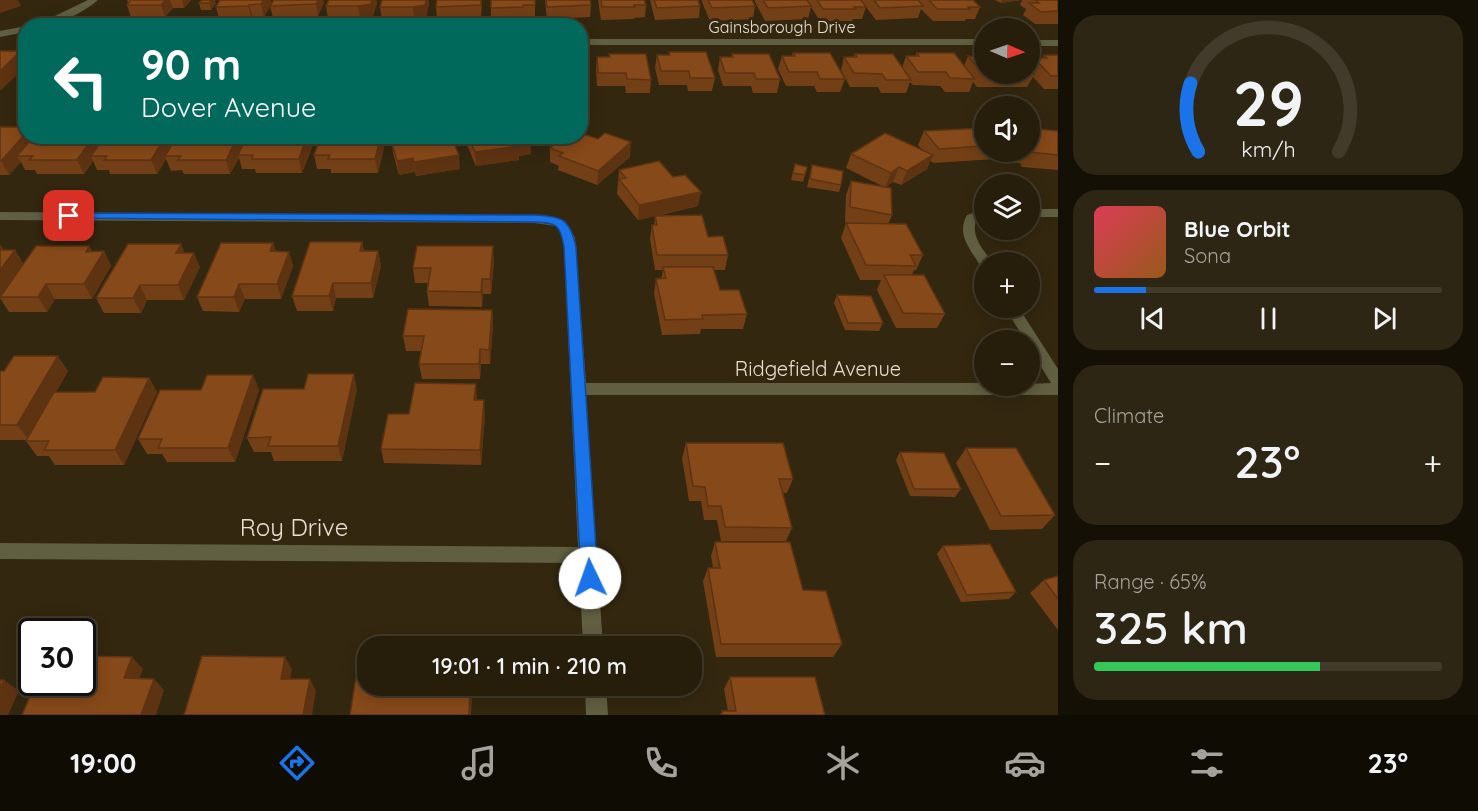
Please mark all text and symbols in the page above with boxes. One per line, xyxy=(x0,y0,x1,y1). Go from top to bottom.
street label: Gainsborough Drive xyxy=(709,17,855,37)
north arrow xyxy=(974,18,1040,84)
map controls xyxy=(974,18,1040,396)
text: 90 m xyxy=(141,38,241,91)
icon: left xyxy=(42,42,120,120)
text: 29 xyxy=(1233,64,1303,142)
text: Dover Avenue xyxy=(141,90,316,124)
button: sound xyxy=(974,96,1040,162)
text: km/h xyxy=(1241,136,1295,162)
button: layers xyxy=(974,174,1040,240)
pin xyxy=(43,190,94,241)
icon: arrive xyxy=(52,199,85,232)
text: Blue Orbit xyxy=(1184,215,1290,243)
text: Sona xyxy=(1184,243,1231,268)
button: + xyxy=(974,252,1040,318)
icon: previous xyxy=(1136,302,1169,335)
icon: pause xyxy=(1252,302,1285,335)
icon: next xyxy=(1368,302,1401,335)
button: − xyxy=(974,330,1040,396)
street label: Ridgefield Avenue xyxy=(735,356,901,381)
text: Climate xyxy=(1094,403,1164,428)
text: 23° xyxy=(1234,433,1300,489)
text: − xyxy=(1094,442,1111,483)
text: + xyxy=(1423,442,1442,483)
street label: Roy Drive xyxy=(240,512,348,542)
position arrow xyxy=(558,546,622,610)
text: Range · 65% xyxy=(1094,569,1207,594)
text: 325 km xyxy=(1094,599,1248,655)
speed limit sign: 30 xyxy=(18,618,96,696)
text: 19:01 · 1 min · 210 m xyxy=(432,652,627,680)
icon: directions xyxy=(276,742,318,784)
icon: music xyxy=(458,742,500,784)
icon: phone xyxy=(640,742,682,784)
icon: climate xyxy=(822,742,864,784)
icon: car xyxy=(1004,742,1046,784)
icon: filters xyxy=(1186,742,1228,784)
text: 19:00 xyxy=(70,746,136,780)
text: 23° xyxy=(1368,746,1408,780)

